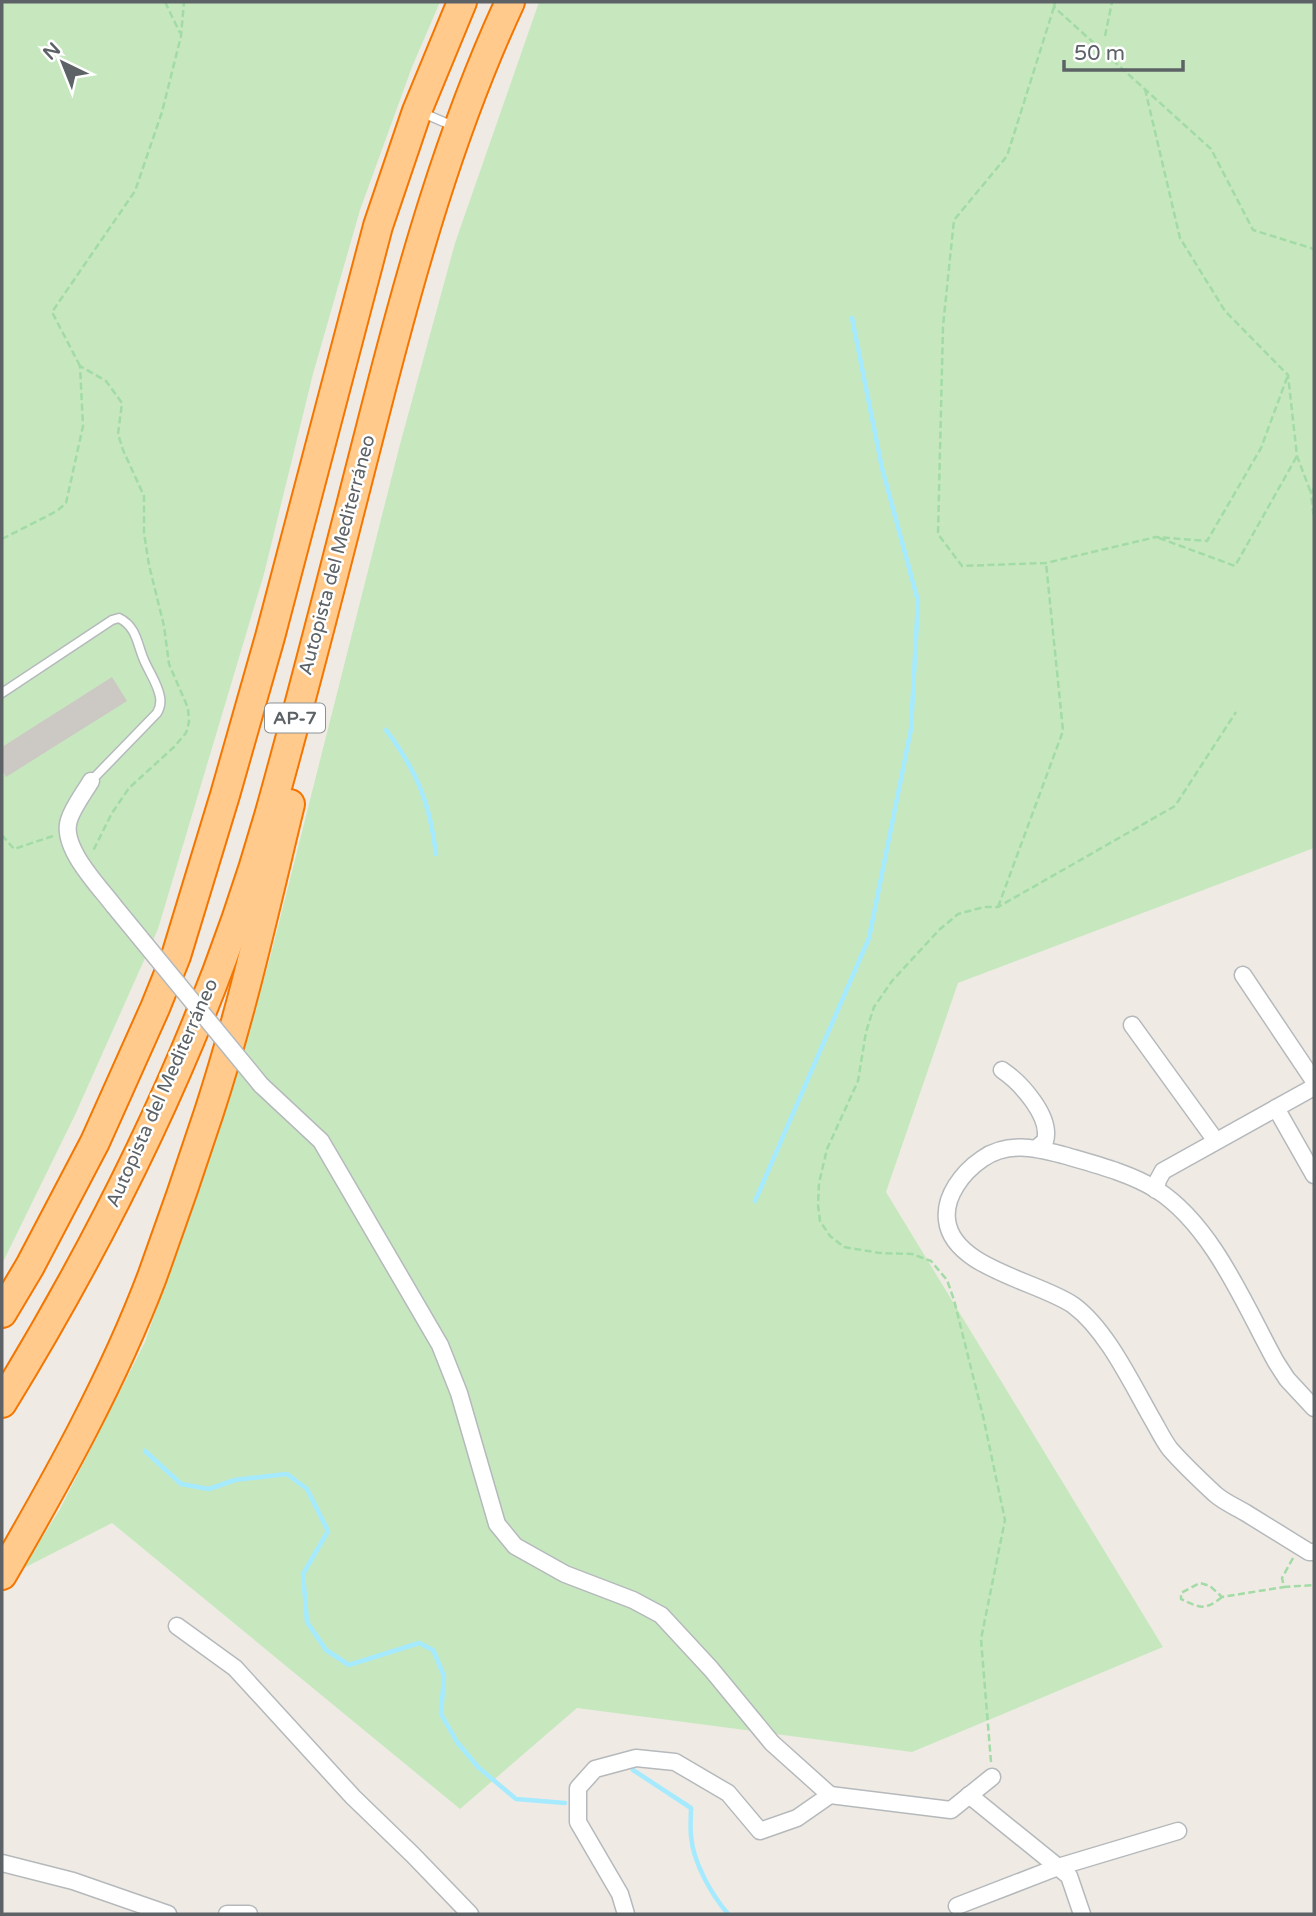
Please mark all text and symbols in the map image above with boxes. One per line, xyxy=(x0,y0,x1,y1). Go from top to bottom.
north arrow xyxy=(28,28,98,98)
scale bar xyxy=(1064,28,1183,72)
text: N xyxy=(39,38,65,65)
text: 50 m xyxy=(1074,41,1125,66)
street label: Autopista del Mediterráneo xyxy=(294,432,380,678)
road number: AP-7 xyxy=(265,704,325,732)
street label: Autopista del Mediterráneo xyxy=(102,975,222,1211)

